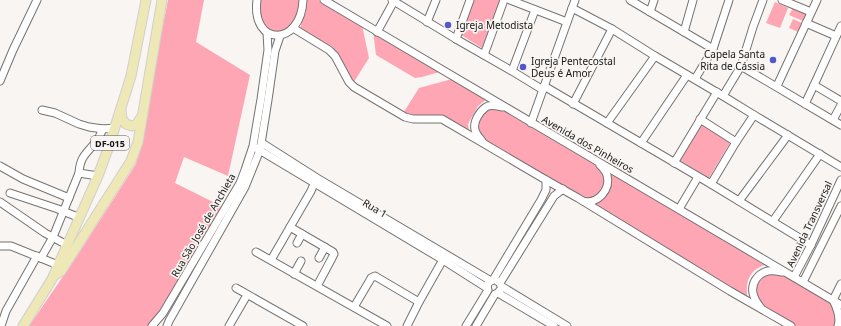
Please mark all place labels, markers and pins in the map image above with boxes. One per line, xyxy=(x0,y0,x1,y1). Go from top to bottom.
place label: Igreja Metodista xyxy=(456,18,533,32)
marker: Igreja Metodista xyxy=(443,20,453,30)
place label: Capela Santa Rita de Cássia xyxy=(700,47,765,73)
place label: Igreja Pentecostal Deus é Amor xyxy=(531,54,615,80)
marker: Capela Santa Rita de Cássia xyxy=(768,55,778,65)
marker: Igreja Pentecostal Deus é Amor xyxy=(518,62,528,72)

